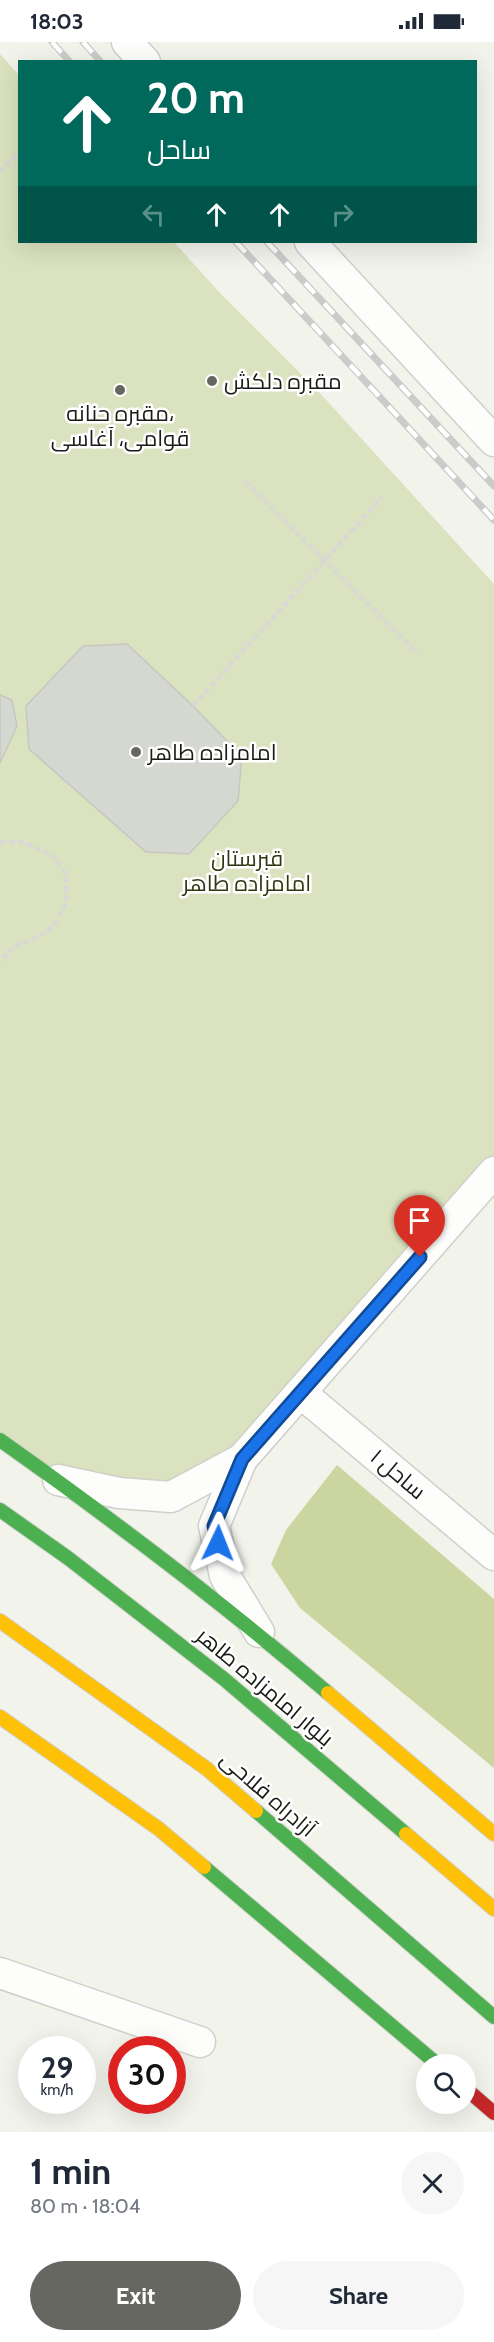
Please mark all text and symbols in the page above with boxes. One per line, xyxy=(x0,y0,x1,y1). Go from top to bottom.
text: 18:03 xyxy=(30,8,84,35)
text: 20 m xyxy=(147,72,245,124)
icon: ahead xyxy=(48,84,126,162)
text: ساحل xyxy=(147,133,211,166)
icon: left xyxy=(137,198,170,231)
icon: ahead xyxy=(200,198,233,231)
icon: ahead xyxy=(263,198,296,231)
icon: right xyxy=(326,198,359,231)
place label: مقبره دلکش xyxy=(224,368,342,395)
marker: مقبره دلکش xyxy=(205,374,219,388)
marker: مقبره حنانه، قوامی، آغاسی xyxy=(113,383,127,397)
place label: مقبره حنانه، قوامی، آغاسی xyxy=(51,400,189,452)
place label: امامزاده طاهر xyxy=(146,739,277,766)
marker: امامزاده طاهر xyxy=(129,745,143,759)
park label: قبرستان امامزاده طاهر xyxy=(181,845,311,897)
pin xyxy=(394,1195,445,1257)
icon: arrive xyxy=(403,1204,436,1237)
street label: ساحل ۱ xyxy=(365,1443,431,1505)
position arrow xyxy=(186,1511,250,1575)
street label: بلوار امامزاده طاهر xyxy=(189,1621,339,1752)
street label: آزادراه فلاحی xyxy=(215,1745,321,1843)
speed limit sign: 30 xyxy=(108,2036,186,2114)
text: 29 xyxy=(41,2049,73,2086)
map controls xyxy=(416,2054,476,2114)
button: search xyxy=(416,2054,476,2114)
text: km/h xyxy=(41,2081,73,2099)
text: 1 min xyxy=(30,2149,111,2193)
button: close xyxy=(401,2152,464,2215)
text: 80 m · 18:04 xyxy=(30,2194,140,2218)
button: Exit xyxy=(30,2261,241,2330)
button: Share xyxy=(253,2261,464,2330)

